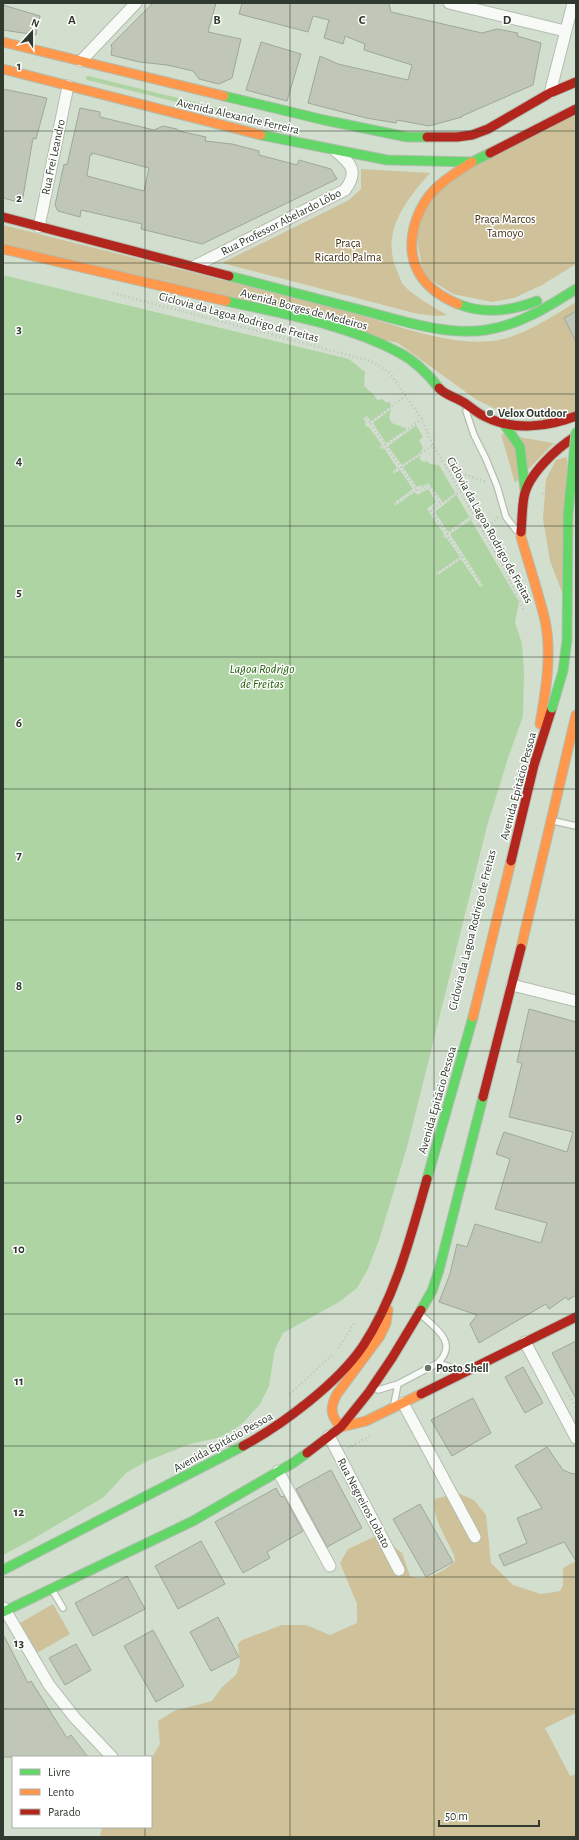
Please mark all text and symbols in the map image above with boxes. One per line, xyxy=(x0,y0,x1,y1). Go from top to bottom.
north arrow xyxy=(12,12,52,52)
text: A xyxy=(68,14,76,27)
text: B xyxy=(213,14,221,27)
text: C xyxy=(359,14,366,27)
text: D xyxy=(503,14,512,27)
text: N xyxy=(30,17,41,30)
text: 1 xyxy=(17,60,21,73)
street label: Avenida Alexandre Ferreira xyxy=(176,96,301,136)
street label: Rua Frei Leandro xyxy=(39,118,67,196)
street label: Rua Professor Abelardo Lôbo xyxy=(219,186,343,258)
text: 2 xyxy=(16,192,22,205)
park label: Praça Marcos Tamoyo xyxy=(475,213,535,240)
park label: Praça Ricardo Palma xyxy=(314,237,382,263)
street label: Avenida Borges de Medeiros xyxy=(239,286,369,332)
street label: Ciclovia da Lagoa Rodrigo de Freitas xyxy=(158,290,320,344)
text: 3 xyxy=(16,323,22,336)
place label: Velox Outdoor xyxy=(498,407,567,419)
marker: Velox Outdoor xyxy=(485,408,495,418)
text: 4 xyxy=(16,455,23,468)
street label: Ciclovia da Lagoa Rodrigo de Freitas xyxy=(445,455,535,605)
text: 5 xyxy=(16,586,22,599)
water label: Lagoa Rodrigo de Freitas xyxy=(229,663,295,691)
text: 6 xyxy=(16,717,22,730)
street label: Avenida Epitácio Pessoa xyxy=(498,730,538,841)
text: 7 xyxy=(16,849,22,862)
street label: Ciclovia da Lagoa Rodrigo de Freitas xyxy=(446,849,498,1011)
text: 8 xyxy=(16,980,22,993)
street label: Avenida Epitácio Pessoa xyxy=(416,1045,458,1155)
text: 9 xyxy=(16,1112,22,1125)
text: 10 xyxy=(13,1243,25,1256)
place label: Posto Shell xyxy=(436,1362,489,1374)
marker: Posto Shell xyxy=(423,1363,433,1373)
text: 11 xyxy=(14,1375,24,1388)
street label: Avenida Epitácio Pessoa xyxy=(171,1410,275,1474)
street label: Rua Negreiros Lobato xyxy=(335,1456,393,1550)
text: 12 xyxy=(14,1506,24,1519)
text: 13 xyxy=(14,1637,25,1650)
legend xyxy=(12,1756,152,1828)
text: Livre xyxy=(48,1766,70,1778)
text: Lento xyxy=(48,1786,74,1798)
scale bar xyxy=(439,1802,539,1828)
text: Parado xyxy=(48,1806,81,1818)
text: 50 m xyxy=(445,1810,468,1822)

